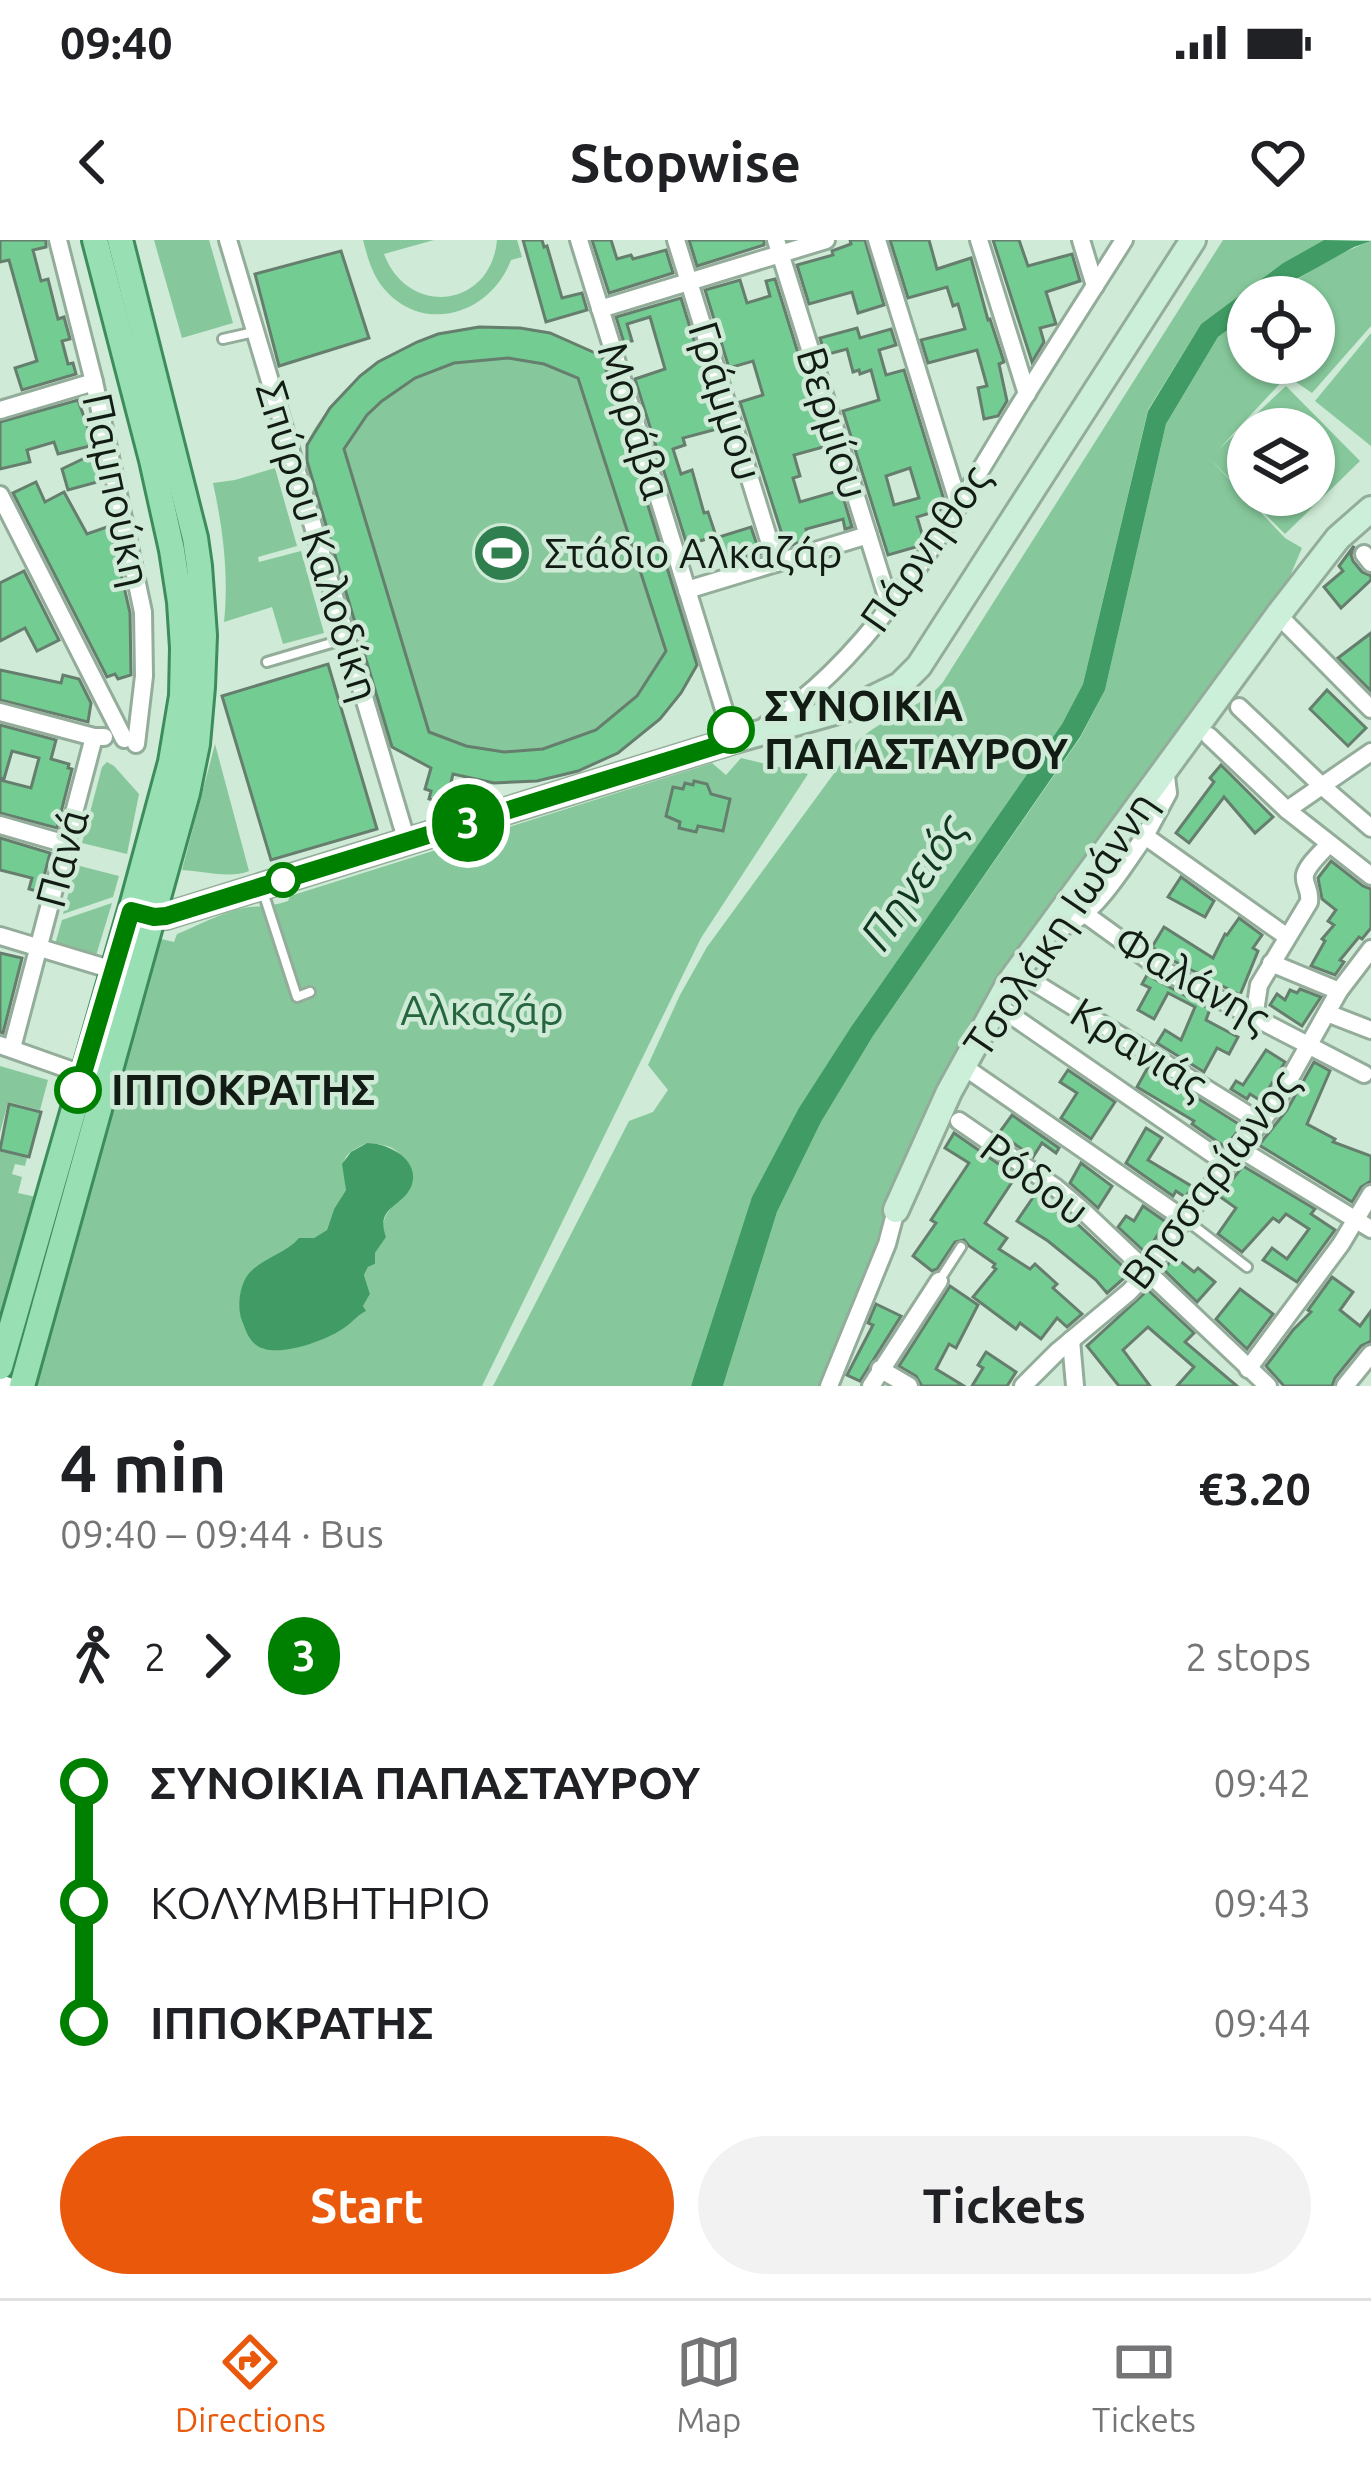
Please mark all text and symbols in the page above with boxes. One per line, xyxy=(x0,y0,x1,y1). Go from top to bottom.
text: 09:40 xyxy=(60,17,173,68)
icon: back xyxy=(60,129,126,195)
icon: heart xyxy=(1245,129,1311,195)
text: Stopwise xyxy=(570,132,801,192)
map controls xyxy=(1227,276,1335,516)
button: locate xyxy=(1227,276,1335,384)
street label: Γράμμου xyxy=(680,316,773,486)
street label: Μοράβα xyxy=(589,337,682,505)
street label: Βερμίου xyxy=(788,341,879,504)
street label: Σπύρου Καλοδίκη xyxy=(247,375,389,706)
street label: Παμπούκη xyxy=(74,389,161,591)
button: layers xyxy=(1227,408,1335,516)
street label: Πάρνηθος xyxy=(850,456,999,640)
sports icon: Στάδιο Αλκαζάρ xyxy=(471,522,533,584)
place label: Στάδιο Αλκαζάρ xyxy=(544,529,843,576)
place label: ΣΥΝΟΙΚΙΑ ΠΑΠΑΣΤΑΥΡΟΥ xyxy=(764,682,1068,777)
marker: ΣΥΝΟΙΚΙΑ ΠΑΠΑΣΤΑΥΡΟΥ xyxy=(709,708,753,752)
street label: Τσολάκη Ιωάννη xyxy=(954,782,1165,1065)
line badge: 3 xyxy=(429,784,507,862)
text: 3 xyxy=(456,799,480,846)
water label: Πηνειός xyxy=(849,803,978,959)
street label: Πανά xyxy=(26,804,97,912)
unlabelled marker xyxy=(267,864,299,896)
street label: Φαλάνης xyxy=(1106,915,1278,1042)
park label: Αλκαζάρ xyxy=(400,986,564,1033)
street label: Κρανιάς xyxy=(1063,988,1216,1108)
street label: Βησσαρίωνος xyxy=(1112,1060,1307,1297)
place label: ΙΠΠΟΚΡΑΤΗΣ xyxy=(111,1066,376,1113)
marker: ΙΠΠΟΚΡΑΤΗΣ xyxy=(56,1068,100,1112)
street label: Ρόδου xyxy=(972,1123,1098,1234)
text: 4 min xyxy=(60,1430,227,1504)
text: €3.20 xyxy=(1198,1463,1311,1514)
text: 09:40 – 09:44 · Bus xyxy=(60,1512,384,1555)
icon: walk xyxy=(60,1623,126,1689)
icon: forward xyxy=(184,1623,250,1689)
text: 3 xyxy=(292,1632,316,1679)
text: 2 xyxy=(144,1635,166,1678)
text: 2 stops xyxy=(1185,1635,1311,1678)
text: ΣΥΝΟΙΚΙΑ ΠΑΠΑΣΤΑΥΡΟΥ xyxy=(150,1757,700,1808)
text: 09:42 xyxy=(1213,1761,1311,1804)
text: ΚΟΛΥΜΒΗΤΗΡΙΟ xyxy=(150,1877,491,1928)
text: 09:43 xyxy=(1213,1881,1311,1924)
text: ΙΠΠΟΚΡΑΤΗΣ xyxy=(150,1997,434,2048)
text: 09:44 xyxy=(1213,2001,1311,2044)
button: Start xyxy=(60,2136,674,2274)
button: Tickets xyxy=(698,2136,1311,2274)
tab: Directions xyxy=(175,2329,326,2438)
tab: Map xyxy=(676,2329,742,2438)
tab: Tickets xyxy=(1092,2329,1196,2438)

